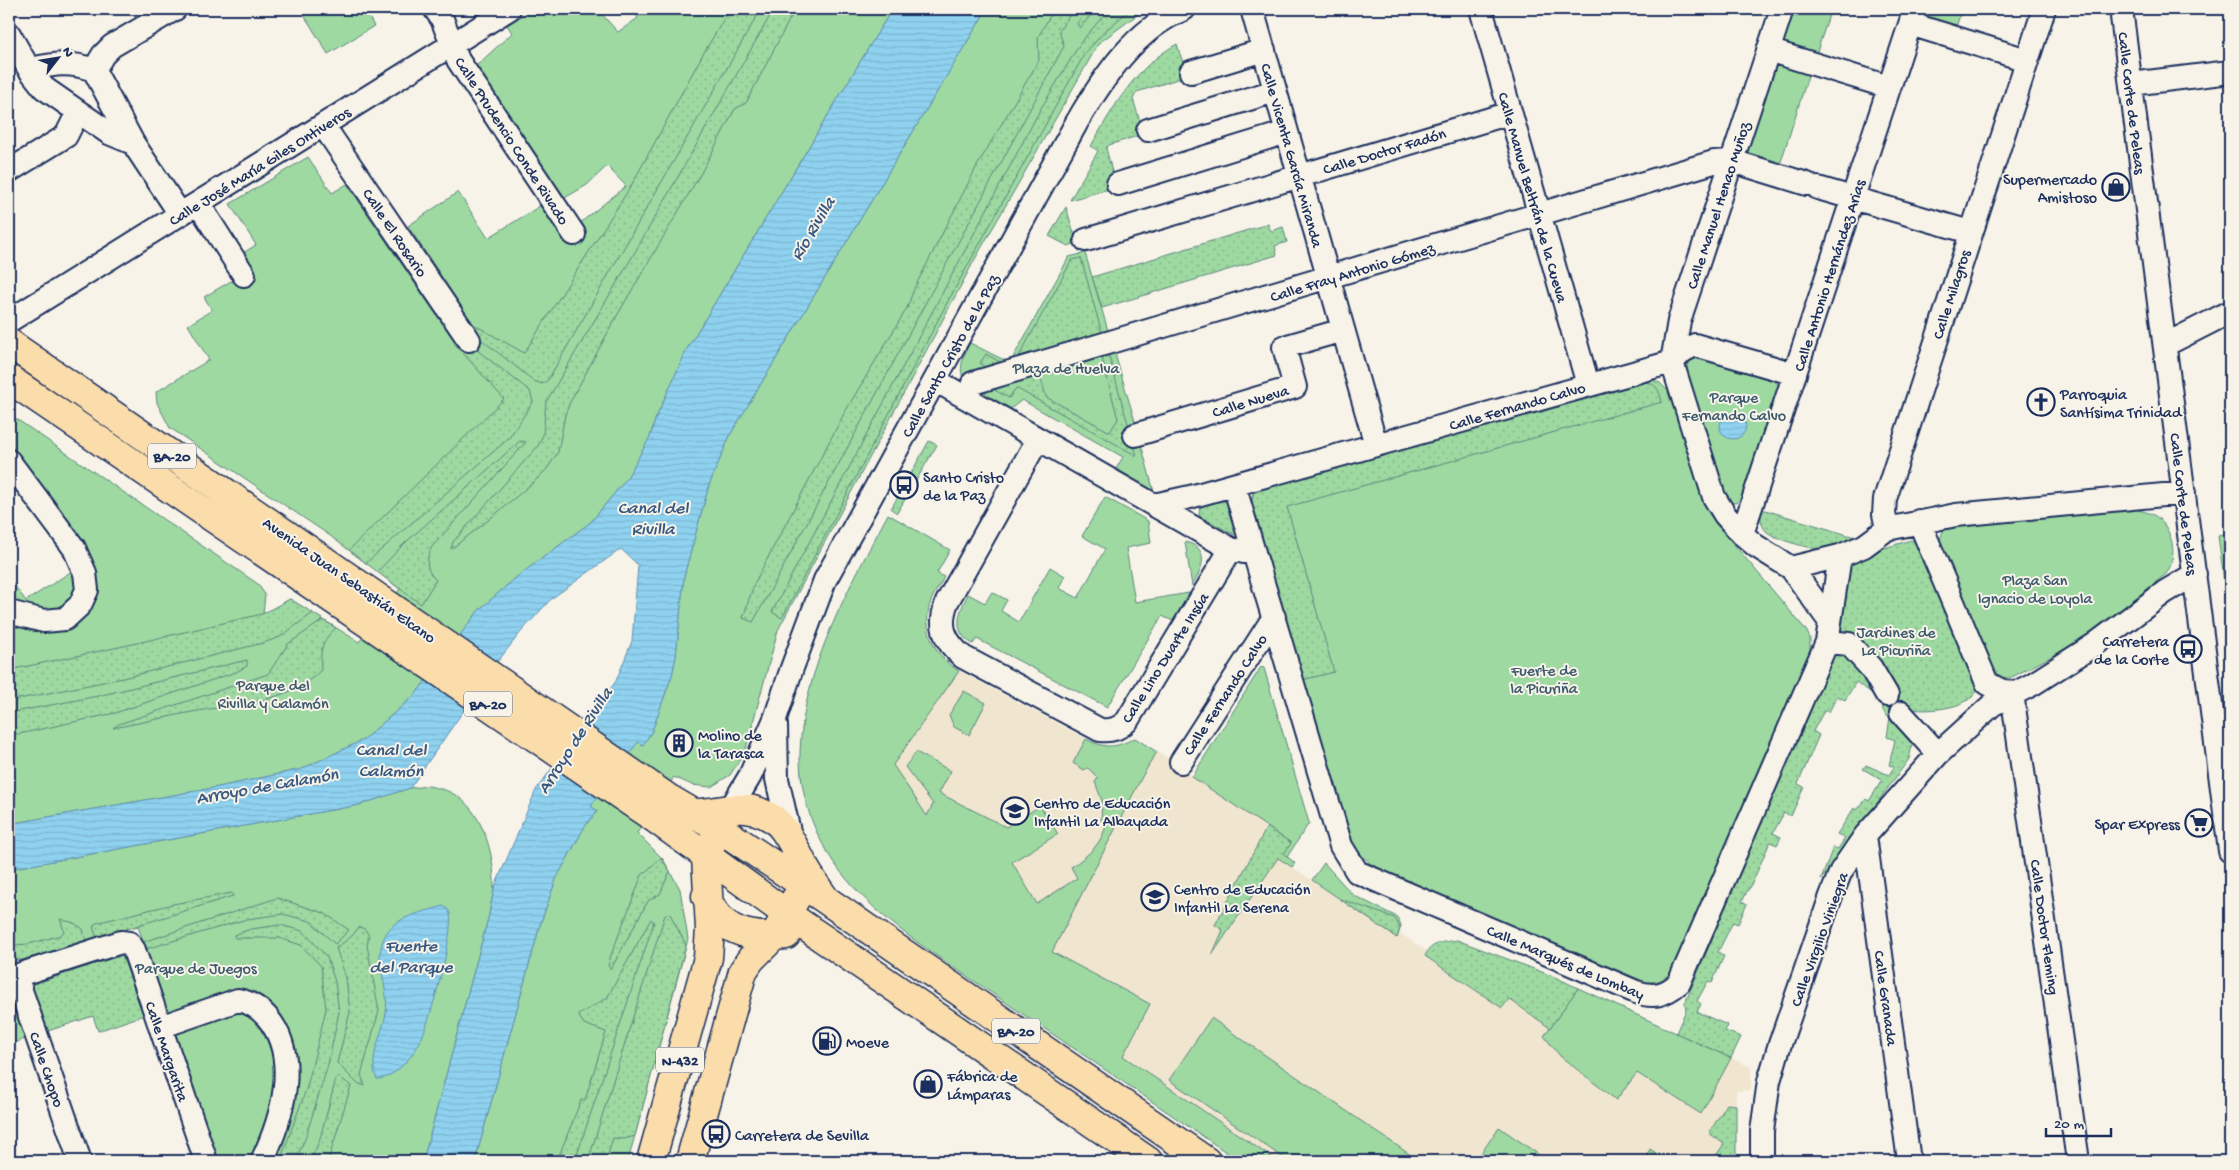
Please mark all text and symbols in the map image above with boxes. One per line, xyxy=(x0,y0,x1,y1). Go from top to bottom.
street label: Calle Corte de Peleas xyxy=(2111,31,2148,177)
north arrow xyxy=(32,32,82,82)
text: N xyxy=(57,44,77,61)
street label: Calle Prudencio Conde Rivado xyxy=(449,54,572,229)
street label: Calle Vicenta García Miranda xyxy=(1254,62,1325,251)
street label: Calle Manuel Beltrán de la Cueva xyxy=(1491,91,1570,306)
street label: Calle José María Giles Ontiveros xyxy=(167,104,356,232)
street label: Calle Manuel Henao Muñoz xyxy=(1684,119,1757,292)
street label: Calle Doctor Fadón xyxy=(1321,126,1449,181)
place label: Supermercado Amistoso xyxy=(2003,172,2097,209)
shop icon: Supermercado Amistoso xyxy=(2101,172,2131,202)
street label: Calle Antonio Hernández Arias xyxy=(1791,177,1872,374)
street label: Calle El Rosario xyxy=(356,186,430,282)
water label: Río Rivilla xyxy=(787,193,842,265)
street label: Calle Fray Antonio Gómez xyxy=(1268,240,1439,308)
street label: Calle Milagros xyxy=(1930,247,1977,342)
street label: Calle Santo Cristo de la Paz xyxy=(899,271,1005,442)
park label: Plaza de Huelva xyxy=(1012,361,1120,380)
street label: Calle Fernando Calvo xyxy=(1448,380,1588,437)
street label: Calle Nueva xyxy=(1211,382,1293,424)
church icon: Parroquia Santísima Trinidad xyxy=(2026,387,2056,417)
place label: Parroquia Santísima Trinidad xyxy=(2059,387,2183,424)
park label: Parque Fernando Calvo xyxy=(1681,390,1786,427)
street label: Calle Corte de Peleas xyxy=(2163,432,2200,578)
road number: BA-20 xyxy=(148,444,196,468)
bus stop icon: Santo Cristo de la Paz xyxy=(889,470,919,500)
place label: Santo Cristo de la Paz xyxy=(923,470,1004,507)
water label: Canal del Rivilla xyxy=(618,499,689,541)
street label: Avenida Juan Sebastián Elcano xyxy=(258,515,438,649)
park label: Plaza San Ignacio de Loyola xyxy=(1978,573,2093,610)
street label: Calle Lino Duarte Insúa xyxy=(1119,589,1215,728)
park label: Jardines de La Picuriña xyxy=(1856,625,1936,662)
street label: Calle Fernando Calvo xyxy=(1181,632,1273,760)
place label: Carretera de la Corte xyxy=(2094,634,2170,671)
bus stop icon: Carretera de la Corte xyxy=(2173,634,2203,664)
park label: Fuerte de la Picuriña xyxy=(1510,663,1579,700)
park label: Parque del Rivilla y Calamón xyxy=(218,678,329,715)
water label: Arroyo de Rivilla xyxy=(534,683,619,798)
road number: BA-20 xyxy=(464,692,512,716)
building icon: Molino de la Tarasca xyxy=(664,728,694,758)
place label: Molino de la Tarasca xyxy=(698,728,765,765)
water label: Canal del Calamón xyxy=(356,741,427,783)
water label: Arroyo de Calamón xyxy=(195,765,340,810)
school or university icon: Centro de Educación Infantil La Albayada xyxy=(1000,796,1030,826)
place label: Centro de Educación Infantil La Albayada xyxy=(1034,796,1171,833)
supermarket icon: Spar Express xyxy=(2184,808,2214,838)
place label: Spar Express xyxy=(2094,817,2181,836)
street label: Calle Doctor Fleming xyxy=(2024,859,2061,996)
street label: Calle Virgilio Viniegra xyxy=(1788,869,1855,1010)
school or university icon: Centro de Educación Infantil La Serena xyxy=(1140,882,1170,912)
place label: Centro de Educación Infantil La Serena xyxy=(1174,882,1311,919)
street label: Calle Marqués de Lombay xyxy=(1483,922,1646,1006)
water label: Fuente del Parque xyxy=(370,937,453,979)
street label: Calle Granada xyxy=(1867,950,1900,1048)
park label: Parque de Juegos xyxy=(134,961,258,980)
street label: Calle Margarita xyxy=(139,999,191,1106)
road number: BA-20 xyxy=(992,1018,1040,1044)
fuel station icon: Moeve xyxy=(812,1026,842,1056)
street label: Calle Chopo xyxy=(23,1030,66,1110)
place label: Moeve xyxy=(846,1035,890,1054)
road number: N-432 xyxy=(656,1048,704,1072)
shop icon: Fábrica de Lámparas xyxy=(913,1069,943,1099)
place label: Fábrica de Lámparas xyxy=(946,1069,1018,1106)
scale bar xyxy=(2046,1105,2112,1137)
text: 20 m xyxy=(2054,1116,2084,1134)
bus stop icon: Carretera de Sevilla xyxy=(701,1119,731,1149)
place label: Carretera de Sevilla xyxy=(735,1128,870,1147)

